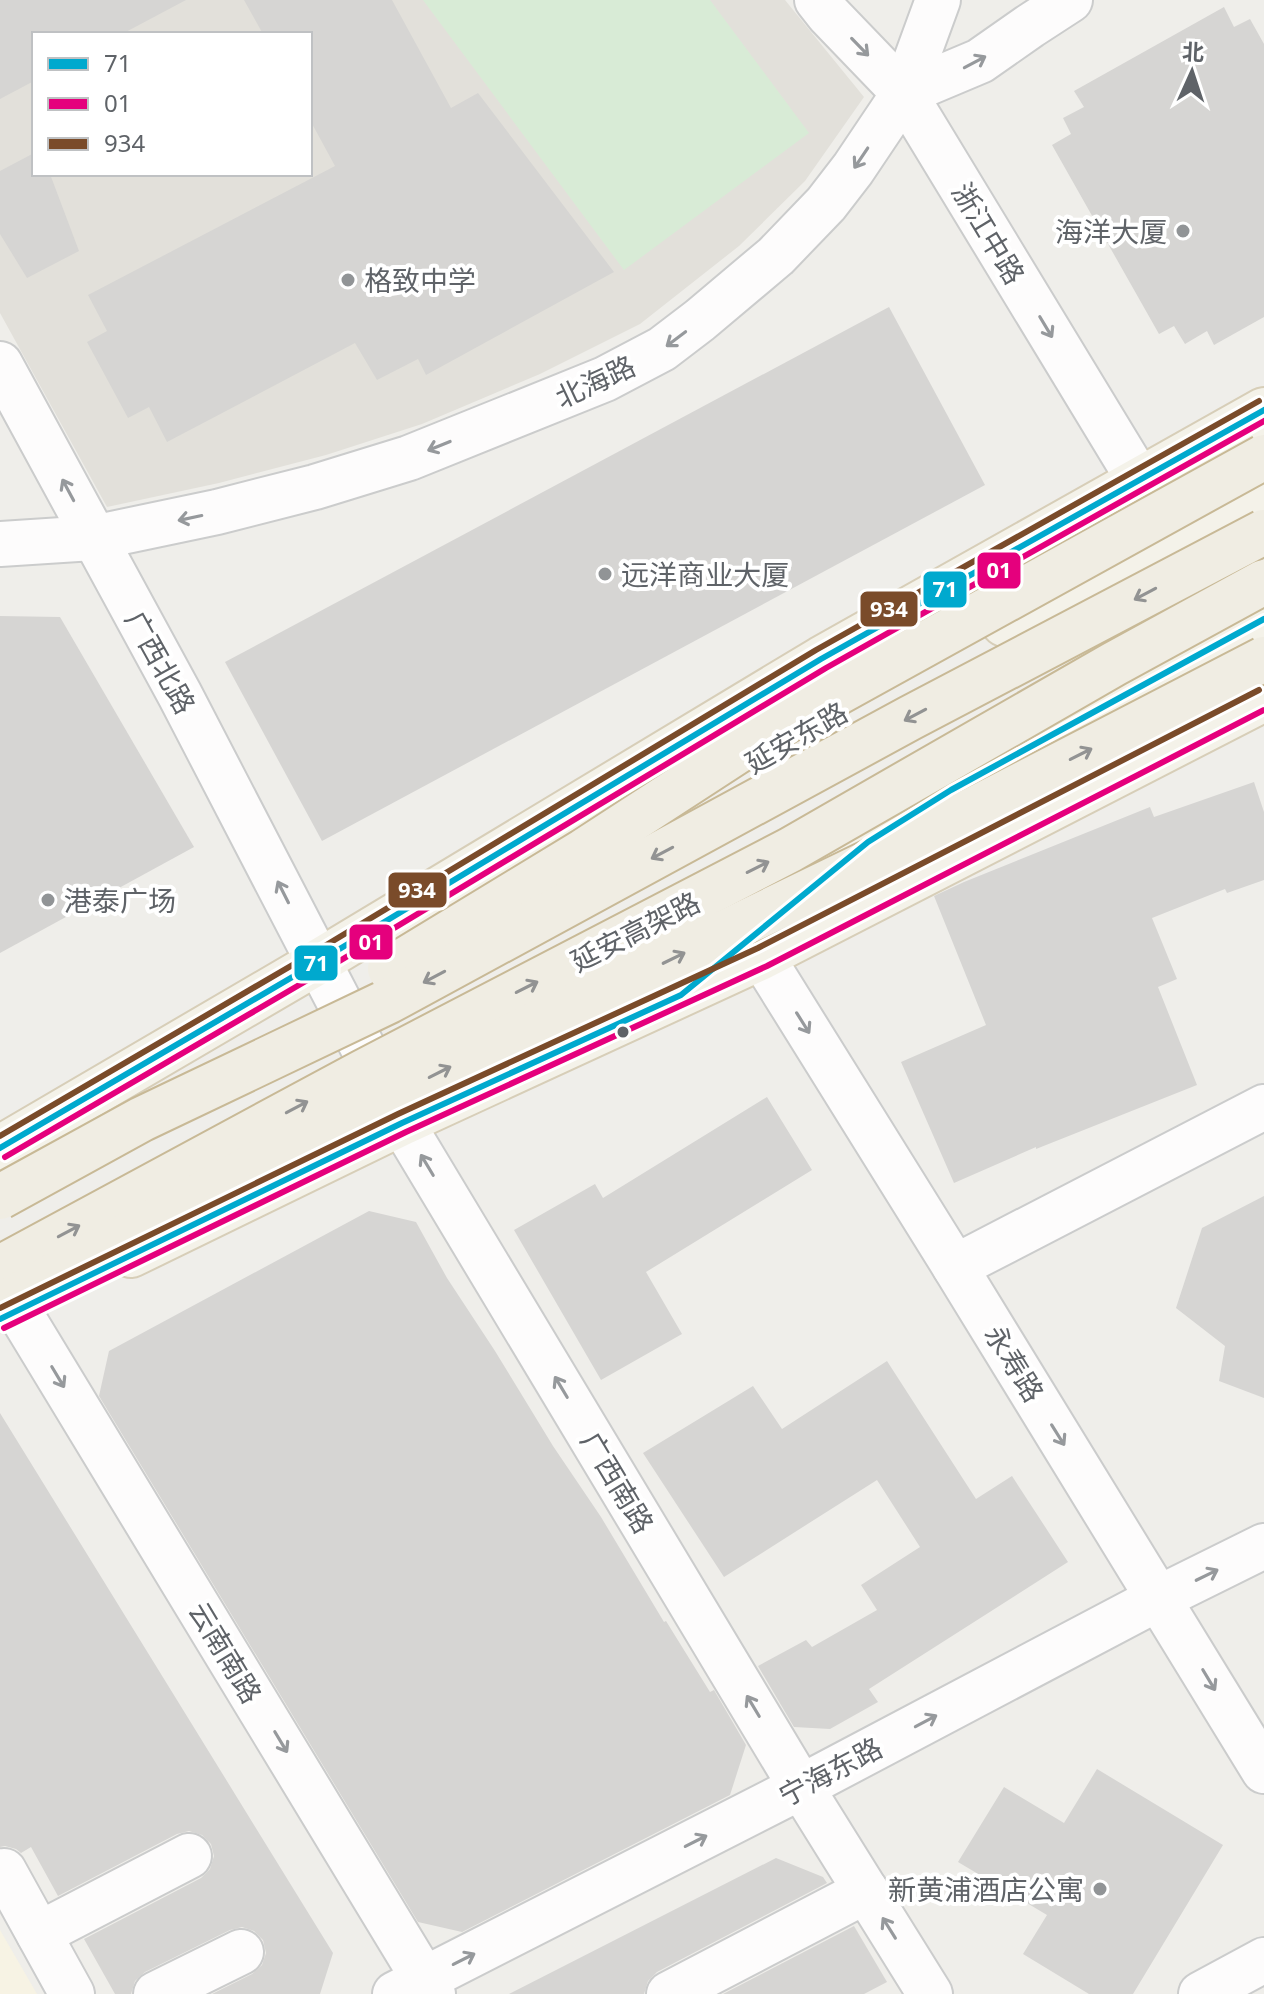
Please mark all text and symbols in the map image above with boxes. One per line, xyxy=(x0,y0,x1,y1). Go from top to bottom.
legend xyxy=(32,32,312,176)
north arrow xyxy=(1152,32,1232,112)
text: 北 xyxy=(1181,35,1205,67)
one-way arrow xyxy=(850,37,869,57)
text: 71 xyxy=(104,46,131,79)
one-way arrow xyxy=(963,54,987,70)
text: 01 xyxy=(104,86,131,119)
text: 934 xyxy=(104,126,145,159)
one-way arrow xyxy=(852,146,869,168)
street label: 浙江中路 xyxy=(944,175,1034,291)
place label: 海洋大厦 xyxy=(1055,212,1167,250)
marker: 海洋大厦 xyxy=(1174,222,1192,240)
place label: 格致中学 xyxy=(364,261,476,299)
marker: 格致中学 xyxy=(339,271,357,289)
one-way arrow xyxy=(1038,315,1054,338)
one-way arrow xyxy=(665,330,687,347)
street label: 北海路 xyxy=(549,346,641,416)
one-way arrow xyxy=(427,439,452,454)
one-way arrow xyxy=(59,479,75,502)
one-way arrow xyxy=(178,511,203,526)
line badge: 01 xyxy=(976,551,1022,590)
text: 01 xyxy=(986,554,1012,584)
place label: 远洋商业大厦 xyxy=(621,555,789,593)
marker: 远洋商业大厦 xyxy=(596,565,614,583)
line badge: 71 xyxy=(922,570,968,609)
text: 71 xyxy=(932,573,958,603)
one-way arrow xyxy=(1134,587,1158,603)
line badge: 934 xyxy=(859,590,919,628)
text: 934 xyxy=(870,593,908,623)
street label: 广西北路 xyxy=(117,604,205,720)
street label: 延安东路 xyxy=(738,693,854,781)
one-way arrow xyxy=(904,708,928,724)
one-way arrow xyxy=(1069,746,1092,762)
one-way arrow xyxy=(651,846,675,861)
one-way arrow xyxy=(746,858,770,874)
line badge: 934 xyxy=(387,871,448,909)
text: 934 xyxy=(398,874,436,904)
place label: 港泰广场 xyxy=(64,881,176,919)
one-way arrow xyxy=(274,881,290,905)
street label: 延安高架路 xyxy=(564,882,706,980)
marker: 港泰广场 xyxy=(39,891,57,909)
line badge: 01 xyxy=(348,923,394,961)
text: 01 xyxy=(358,926,384,956)
line badge: 71 xyxy=(293,944,339,982)
text: 71 xyxy=(303,947,329,977)
one-way arrow xyxy=(661,950,685,965)
one-way arrow xyxy=(423,969,446,985)
one-way arrow xyxy=(515,978,539,994)
one-way arrow xyxy=(796,1011,812,1034)
unlabelled marker xyxy=(615,1024,631,1040)
one-way arrow xyxy=(427,1063,451,1079)
one-way arrow xyxy=(285,1099,309,1115)
one-way arrow xyxy=(419,1154,435,1177)
one-way arrow xyxy=(56,1223,80,1239)
street label: 永寿路 xyxy=(977,1317,1053,1409)
one-way arrow xyxy=(50,1365,66,1387)
one-way arrow xyxy=(553,1377,569,1399)
one-way arrow xyxy=(1050,1423,1067,1445)
street label: 广西南路 xyxy=(573,1424,663,1540)
one-way arrow xyxy=(1194,1566,1218,1582)
street label: 云南南路 xyxy=(181,1594,271,1710)
one-way arrow xyxy=(1201,1668,1217,1691)
one-way arrow xyxy=(745,1695,761,1718)
one-way arrow xyxy=(914,1712,938,1728)
street label: 宁海东路 xyxy=(772,1728,888,1814)
one-way arrow xyxy=(273,1730,289,1753)
one-way arrow xyxy=(683,1832,707,1848)
place label: 新黄浦酒店公寓 xyxy=(888,1870,1084,1908)
marker: 新黄浦酒店公寓 xyxy=(1091,1880,1109,1898)
one-way arrow xyxy=(880,1917,896,1940)
one-way arrow xyxy=(452,1950,476,1966)

